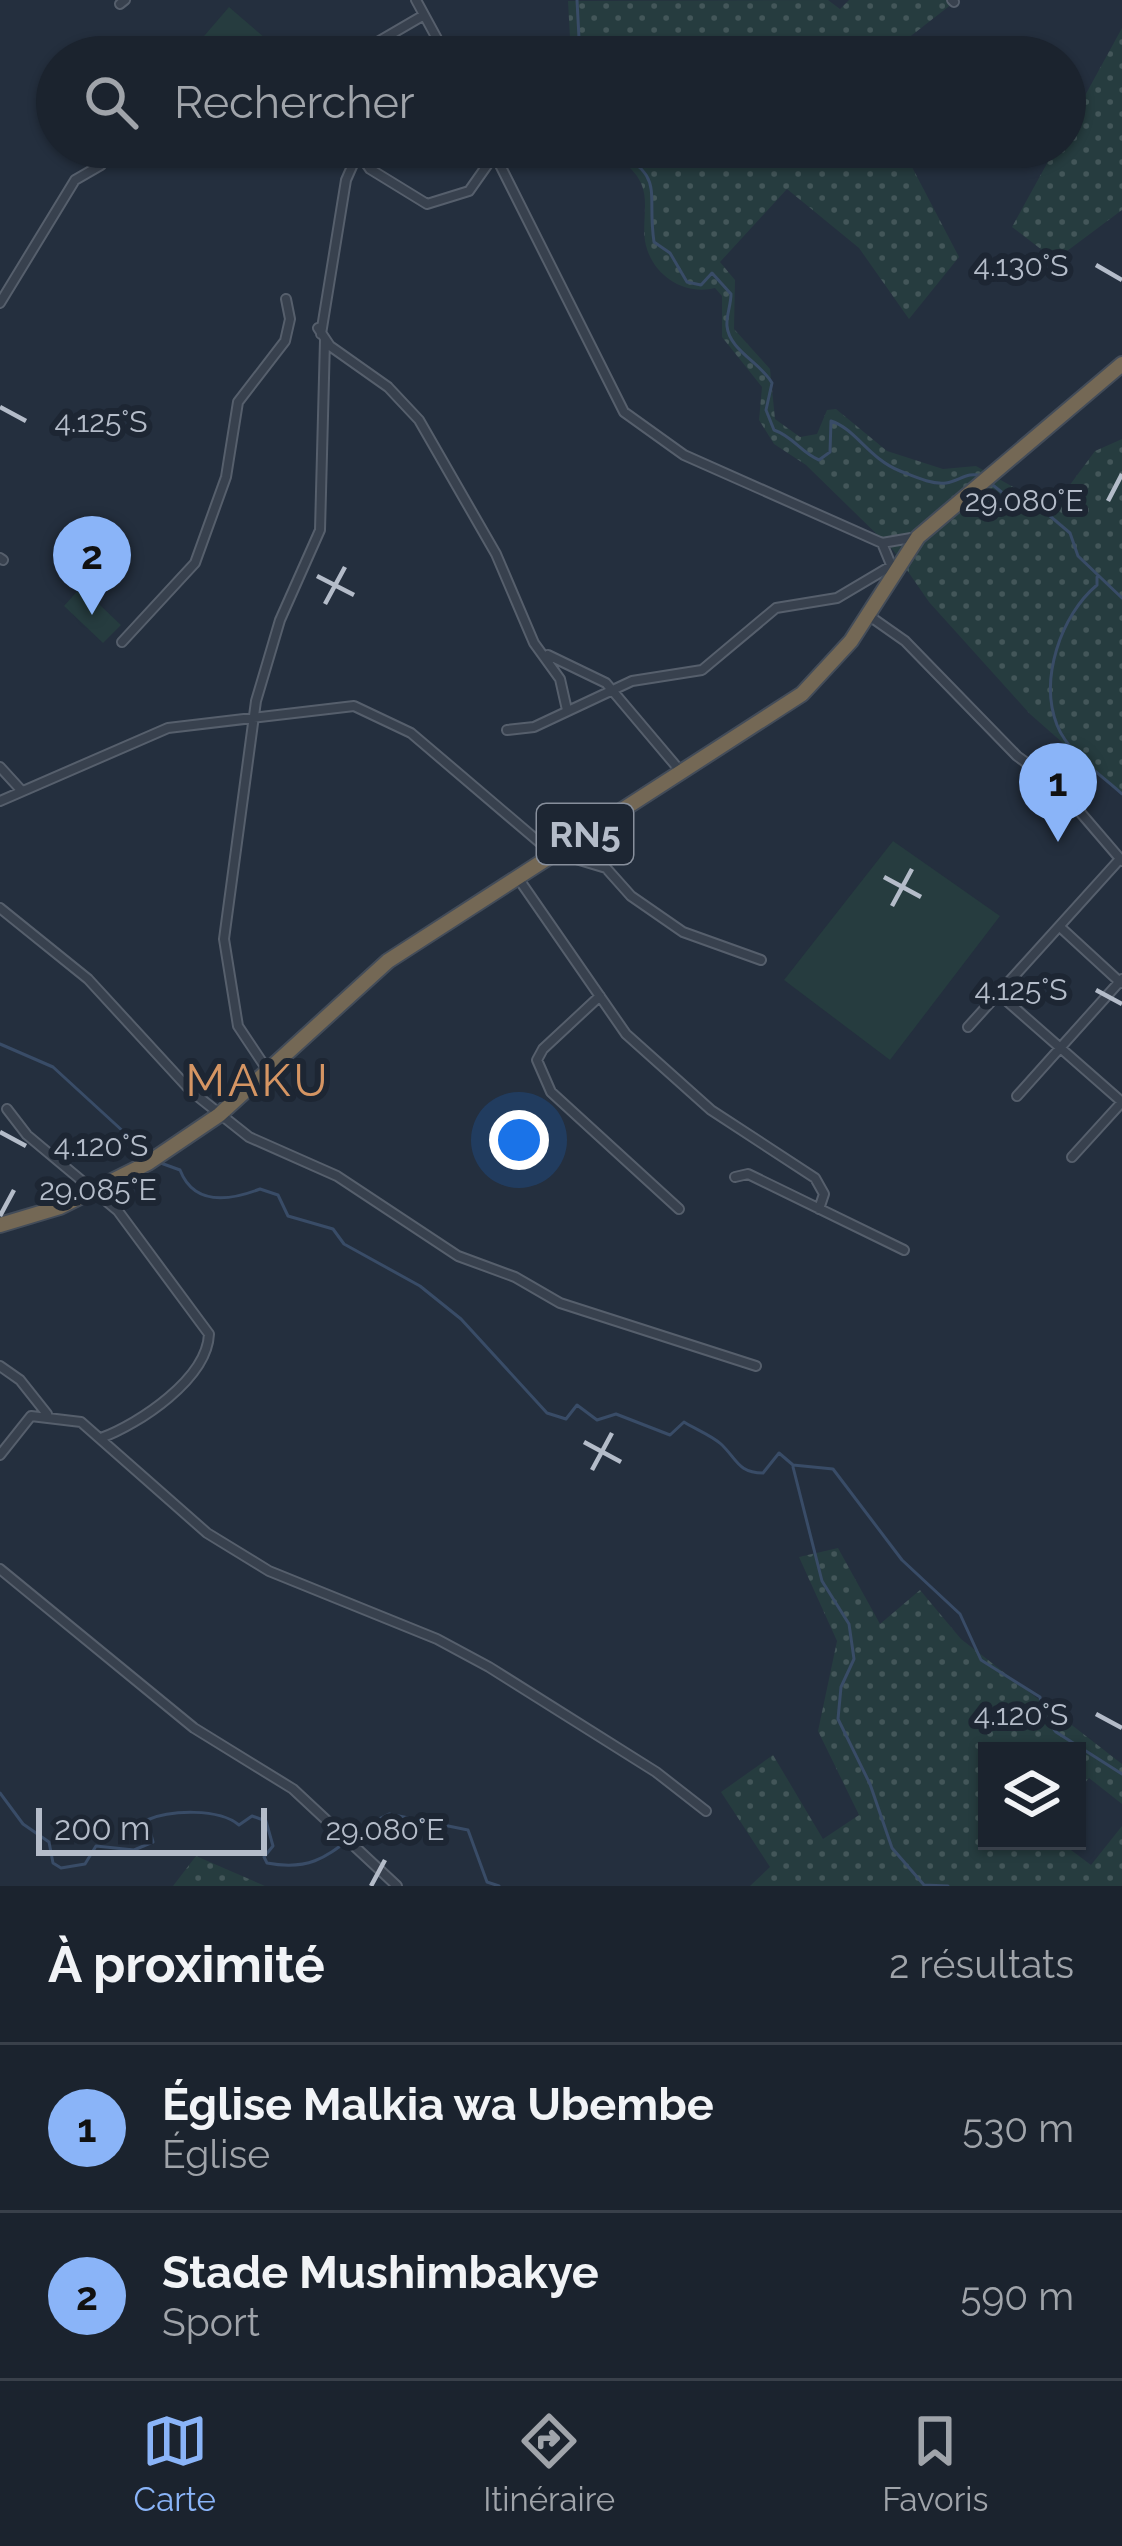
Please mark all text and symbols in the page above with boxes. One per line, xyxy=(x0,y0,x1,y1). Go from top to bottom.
search box xyxy=(36,36,1086,168)
icon: search xyxy=(78,69,144,135)
text: Rechercher xyxy=(174,76,415,129)
text: 4.130°S xyxy=(974,248,1068,283)
text: 4.125°S xyxy=(54,404,148,439)
text: 29.080°E xyxy=(964,483,1084,518)
pin: 2 xyxy=(53,516,131,615)
pin: 1 xyxy=(1019,743,1097,842)
road number: RN5 xyxy=(537,804,633,864)
text: 4.125°S xyxy=(974,972,1068,1007)
district label: MAKU xyxy=(186,1054,330,1107)
your location xyxy=(489,1110,549,1170)
text: 4.120°S xyxy=(54,1128,148,1163)
text: 29.085°E xyxy=(39,1172,157,1207)
text: 4.120°S xyxy=(974,1697,1068,1732)
map controls xyxy=(978,1742,1086,1850)
button: layers xyxy=(978,1742,1086,1850)
scale bar xyxy=(36,1802,267,1855)
text: 200 m xyxy=(54,1809,150,1848)
text: 29.080°E xyxy=(325,1812,445,1847)
text: À proximité xyxy=(48,1934,325,1994)
text: 2 résultats xyxy=(889,1941,1074,1987)
text: Église Malkia wa Ubembe xyxy=(162,2078,714,2131)
text: 1 xyxy=(77,2105,97,2151)
text: 530 m xyxy=(962,2105,1074,2151)
text: Église xyxy=(162,2131,270,2177)
text: Stade Mushimbakye xyxy=(162,2246,599,2299)
text: 2 xyxy=(76,2273,98,2319)
text: 590 m xyxy=(960,2273,1074,2319)
text: Sport xyxy=(162,2299,260,2345)
tab: Carte xyxy=(134,2408,216,2519)
tab: Itinéraire xyxy=(483,2408,615,2519)
tab: Favoris xyxy=(882,2408,988,2519)

